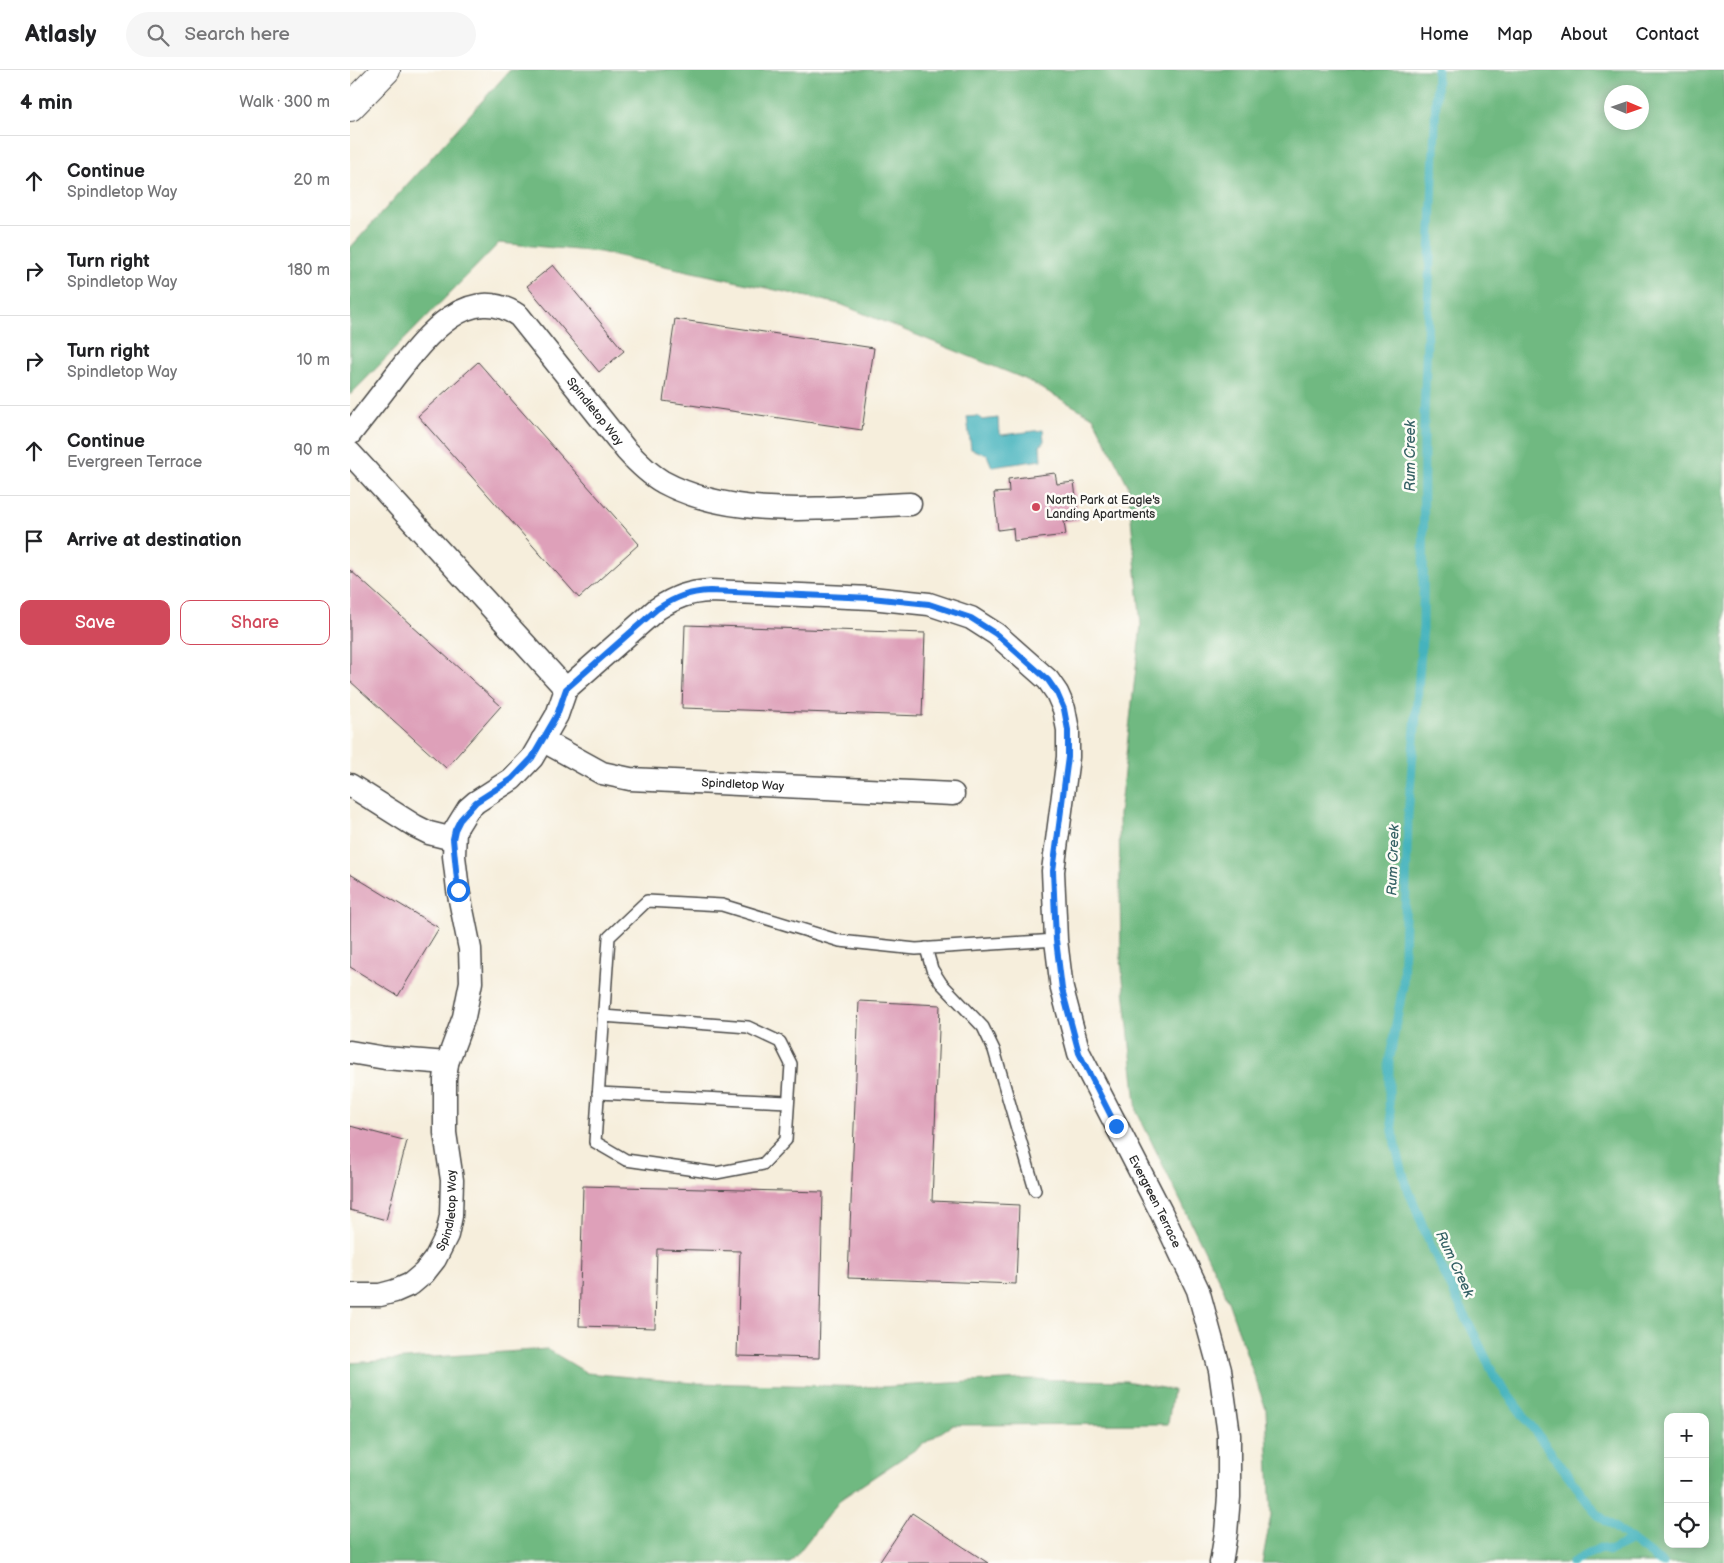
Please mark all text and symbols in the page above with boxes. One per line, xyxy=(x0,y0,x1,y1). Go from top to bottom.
search box xyxy=(126,12,476,57)
text: Atlasly xyxy=(25,20,96,49)
icon: search xyxy=(144,21,172,49)
text: Search here xyxy=(184,23,290,46)
text: Home xyxy=(1420,24,1469,45)
text: Map xyxy=(1497,24,1533,45)
text: About xyxy=(1561,24,1608,45)
text: Contact xyxy=(1636,24,1699,45)
north arrow xyxy=(1604,85,1649,130)
text: 4 min xyxy=(20,90,73,115)
text: Walk · 300 m xyxy=(239,93,330,112)
text: Continue xyxy=(67,160,145,183)
icon: ahead xyxy=(20,167,48,195)
text: 20 m xyxy=(294,171,330,190)
text: Spindletop Way xyxy=(67,183,177,202)
text: Turn right xyxy=(67,250,150,273)
icon: right xyxy=(20,257,48,285)
text: 180 m xyxy=(288,261,330,280)
text: Spindletop Way xyxy=(67,273,177,292)
text: Turn right xyxy=(67,340,150,363)
icon: right xyxy=(20,347,48,375)
text: 10 m xyxy=(297,351,330,370)
text: Spindletop Way xyxy=(67,363,177,382)
street label: Spindletop Way xyxy=(563,374,627,449)
water label: Rum Creek xyxy=(1402,419,1419,492)
text: Continue xyxy=(67,430,145,453)
icon: ahead xyxy=(20,437,48,465)
text: 90 m xyxy=(294,441,330,460)
text: Evergreen Terrace xyxy=(67,453,202,472)
place label: North Park at Eagle's Landing Apartments xyxy=(1046,493,1160,522)
marker: North Park at Eagle's Landing Apartments xyxy=(1030,501,1042,513)
icon: arrive xyxy=(20,527,48,555)
text: Arrive at destination xyxy=(67,529,242,552)
button: Save xyxy=(20,600,170,645)
button: Share xyxy=(180,600,330,645)
street label: Spindletop Way xyxy=(701,775,785,794)
water label: Rum Creek xyxy=(1383,823,1403,896)
route start xyxy=(447,879,470,902)
route end xyxy=(1105,1115,1128,1138)
street label: Evergreen Terrace xyxy=(1125,1153,1184,1250)
street label: Spindletop Way xyxy=(433,1168,460,1254)
water label: Rum Creek xyxy=(1432,1228,1478,1301)
map controls xyxy=(1664,1413,1709,1548)
button: + xyxy=(1664,1413,1709,1458)
button: − xyxy=(1664,1458,1709,1503)
button: locate xyxy=(1664,1503,1709,1548)

